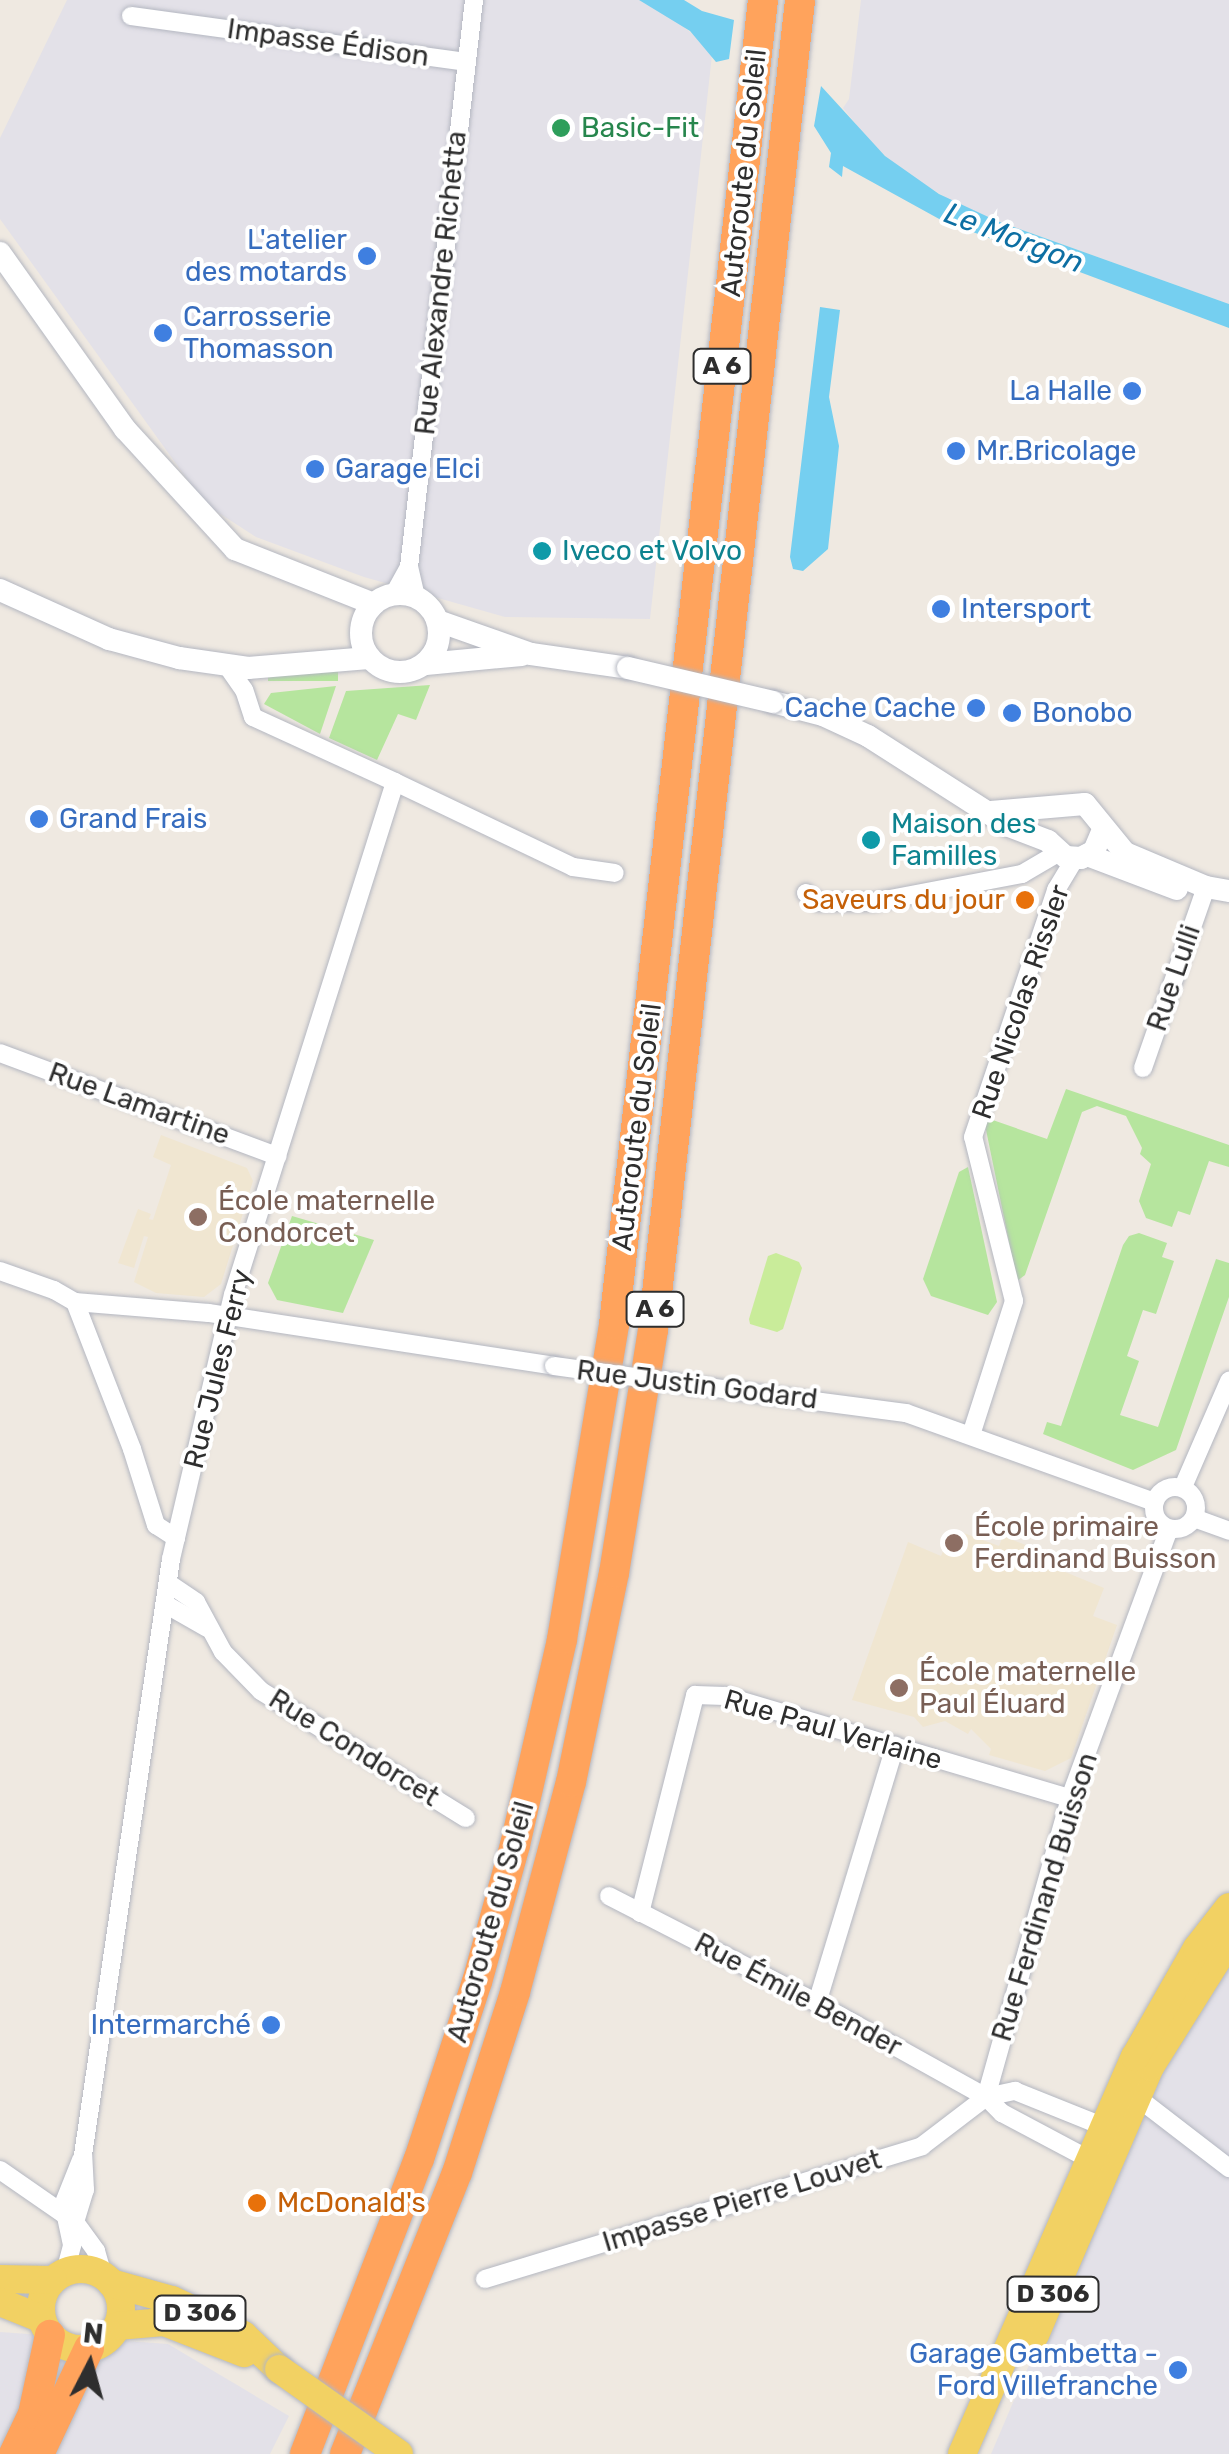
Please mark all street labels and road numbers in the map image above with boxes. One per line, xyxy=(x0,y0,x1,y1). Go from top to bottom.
street label: Impasse Édison xyxy=(225,12,431,74)
street label: Autoroute du Soleil xyxy=(714,47,774,299)
street label: Rue Alexandre Richetta xyxy=(408,129,474,437)
road number: A 6 xyxy=(692,346,752,386)
street label: Rue Nicolas Rissler xyxy=(965,880,1077,1124)
street label: Rue Lulli xyxy=(1140,920,1208,1036)
street label: Autoroute du Soleil xyxy=(605,1001,669,1253)
street label: Rue Lamartine xyxy=(44,1056,234,1152)
street label: Rue Jules Ferry xyxy=(177,1266,259,1472)
road number: A 6 xyxy=(625,1289,685,1329)
street label: Rue Justin Godard xyxy=(575,1354,819,1416)
street label: Rue Condorcet xyxy=(263,1682,445,1814)
street label: Rue Paul Verlaine xyxy=(720,1683,946,1777)
street label: Rue Ferdinand Buisson xyxy=(985,1749,1105,2045)
street label: Autoroute du Soleil xyxy=(441,1798,541,2046)
street label: Rue Émile Bender xyxy=(689,1926,907,2064)
street label: Impasse Pierre Louvet xyxy=(599,2143,885,2259)
road number: D 306 xyxy=(1006,2274,1100,2314)
road number: D 306 xyxy=(152,2293,248,2333)

